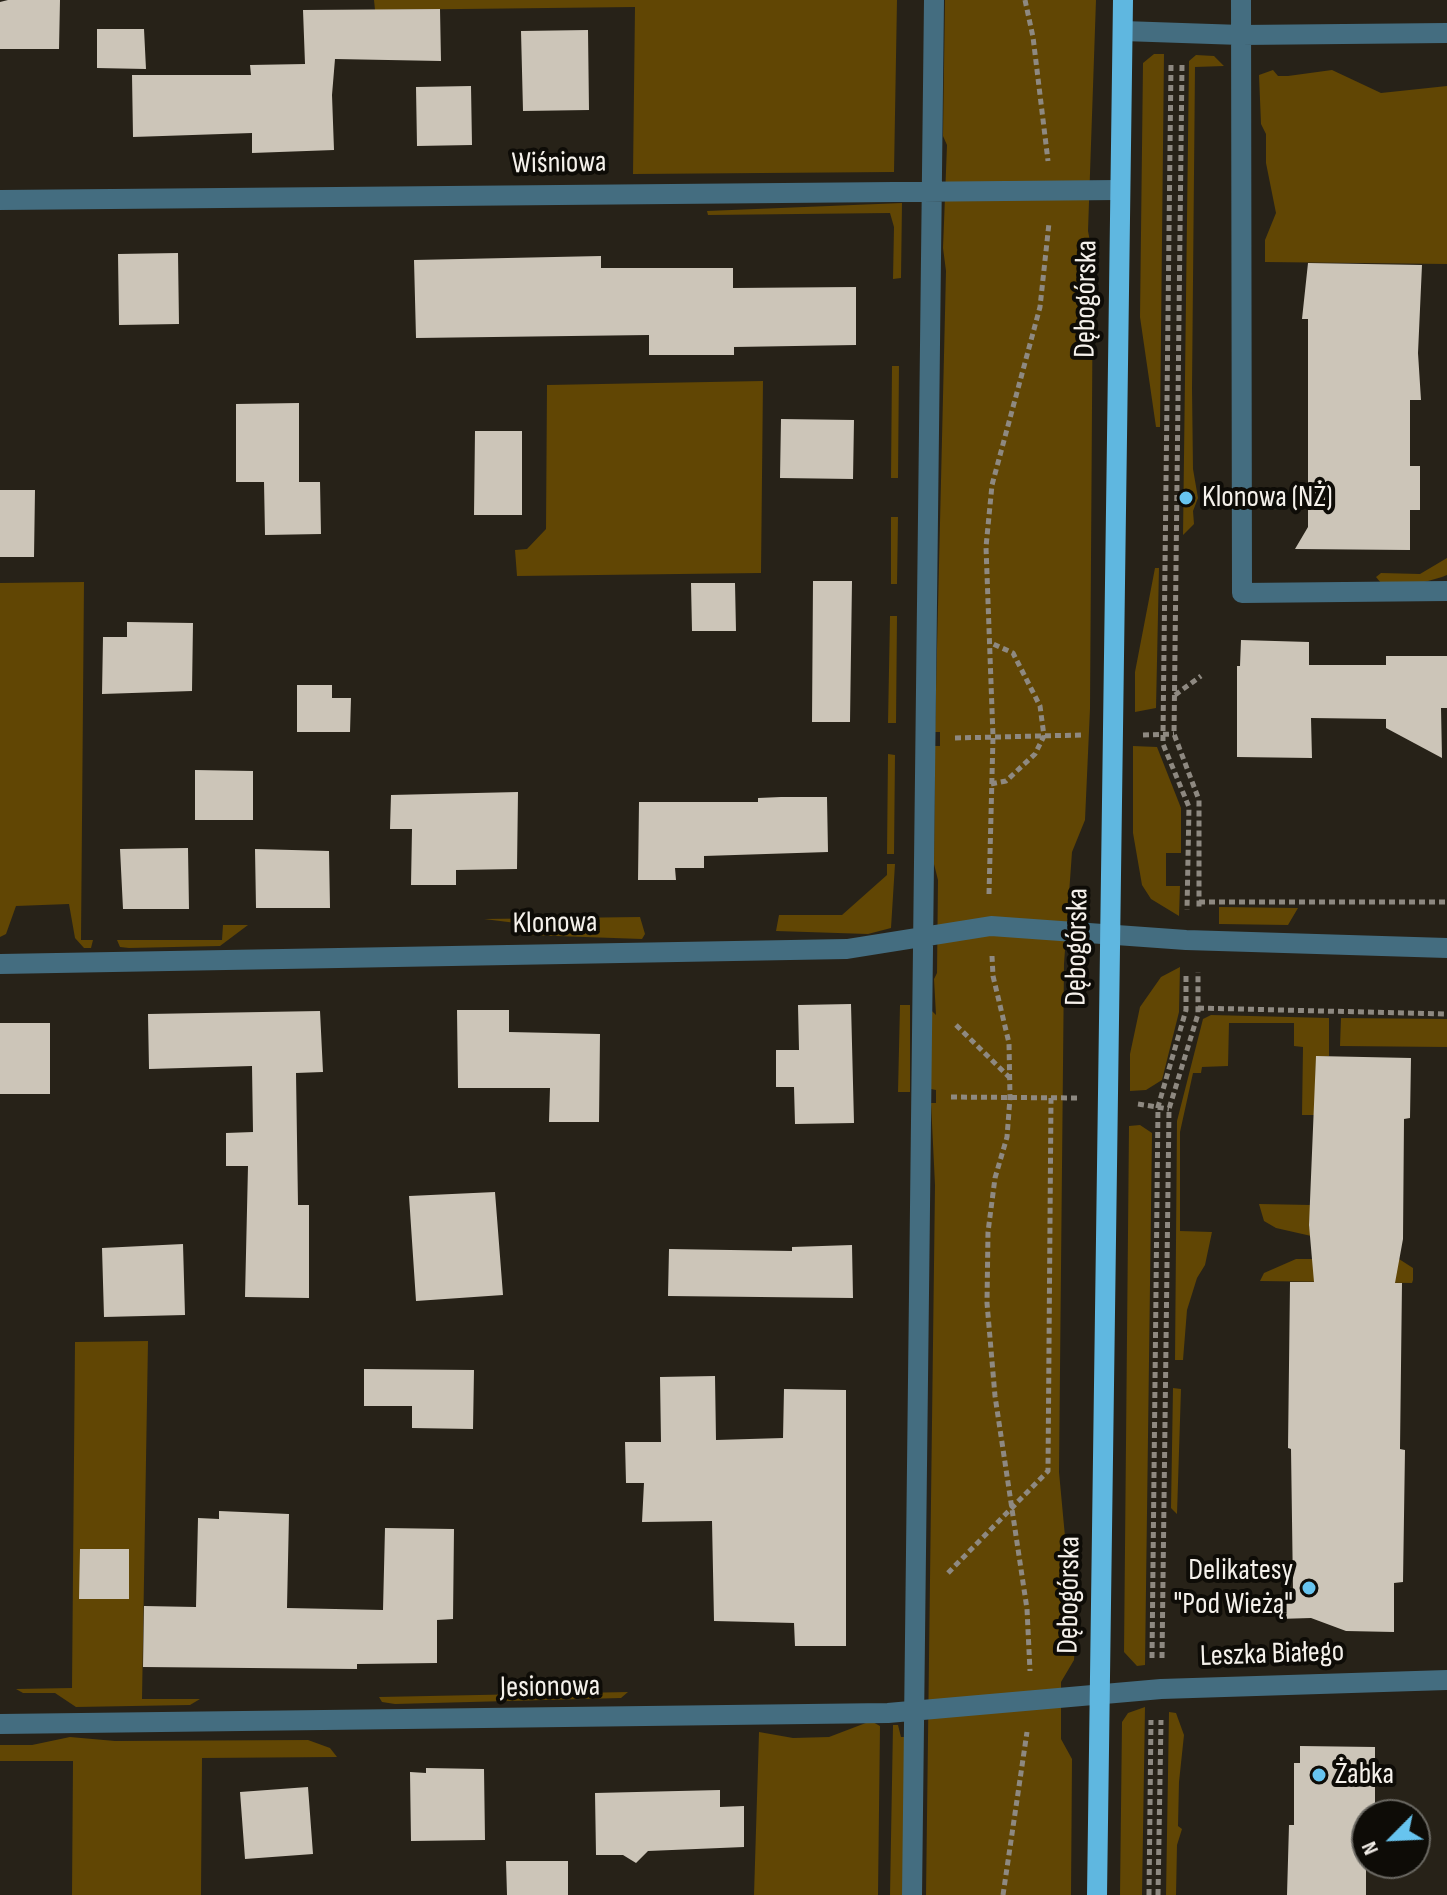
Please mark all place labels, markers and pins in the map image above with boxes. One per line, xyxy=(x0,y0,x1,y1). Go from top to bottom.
place label: Klonowa (NŻ) xyxy=(1202,480,1333,516)
marker: Klonowa (NŻ) xyxy=(1177,489,1195,507)
place label: Delikatesy "Pod Wieżą" xyxy=(1174,1553,1293,1624)
marker: Delikatesy "Pod Wieżą" xyxy=(1300,1579,1318,1597)
place label: Żabka xyxy=(1335,1757,1394,1793)
marker: Żabka xyxy=(1310,1766,1328,1784)

